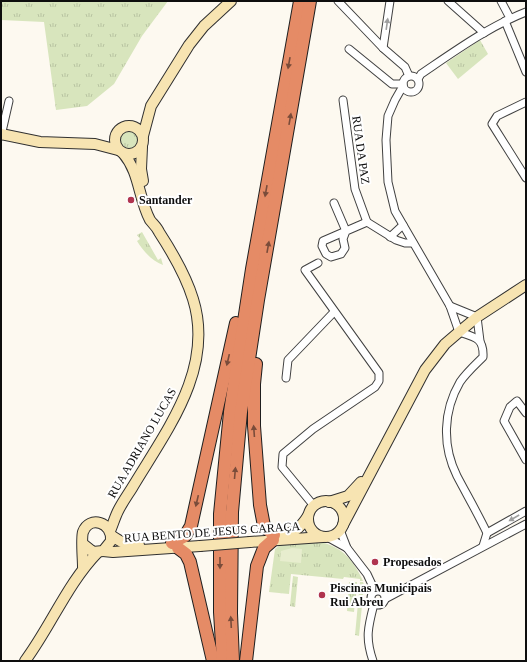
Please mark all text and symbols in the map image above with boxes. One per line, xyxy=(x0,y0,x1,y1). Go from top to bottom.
one-way arrow xyxy=(384,18,390,30)
one-way arrow xyxy=(286,57,292,69)
one-way arrow xyxy=(287,113,293,125)
street label: RUA DA PAZ xyxy=(349,115,373,185)
one-way arrow xyxy=(263,185,269,197)
place label: Santander xyxy=(139,193,193,207)
marker: Santander xyxy=(126,195,136,205)
one-way arrow xyxy=(265,241,271,253)
one-way arrow xyxy=(225,354,231,367)
street label: RUA ADRIANO LUCAS xyxy=(105,386,179,500)
one-way arrow xyxy=(251,425,258,437)
one-way arrow xyxy=(232,467,239,479)
one-way arrow xyxy=(193,495,199,507)
one-way arrow xyxy=(508,514,519,521)
street label: RUA BENTO DE JESUS CARAÇA xyxy=(123,519,301,545)
place label: Propesados xyxy=(383,555,442,569)
one-way arrow xyxy=(217,557,223,570)
marker: Propesados xyxy=(370,557,380,567)
place label: Piscinas Municipais Rui Abreu xyxy=(330,581,432,609)
marker: Piscinas Municipais Rui Abreu xyxy=(317,590,327,600)
one-way arrow xyxy=(228,616,235,628)

